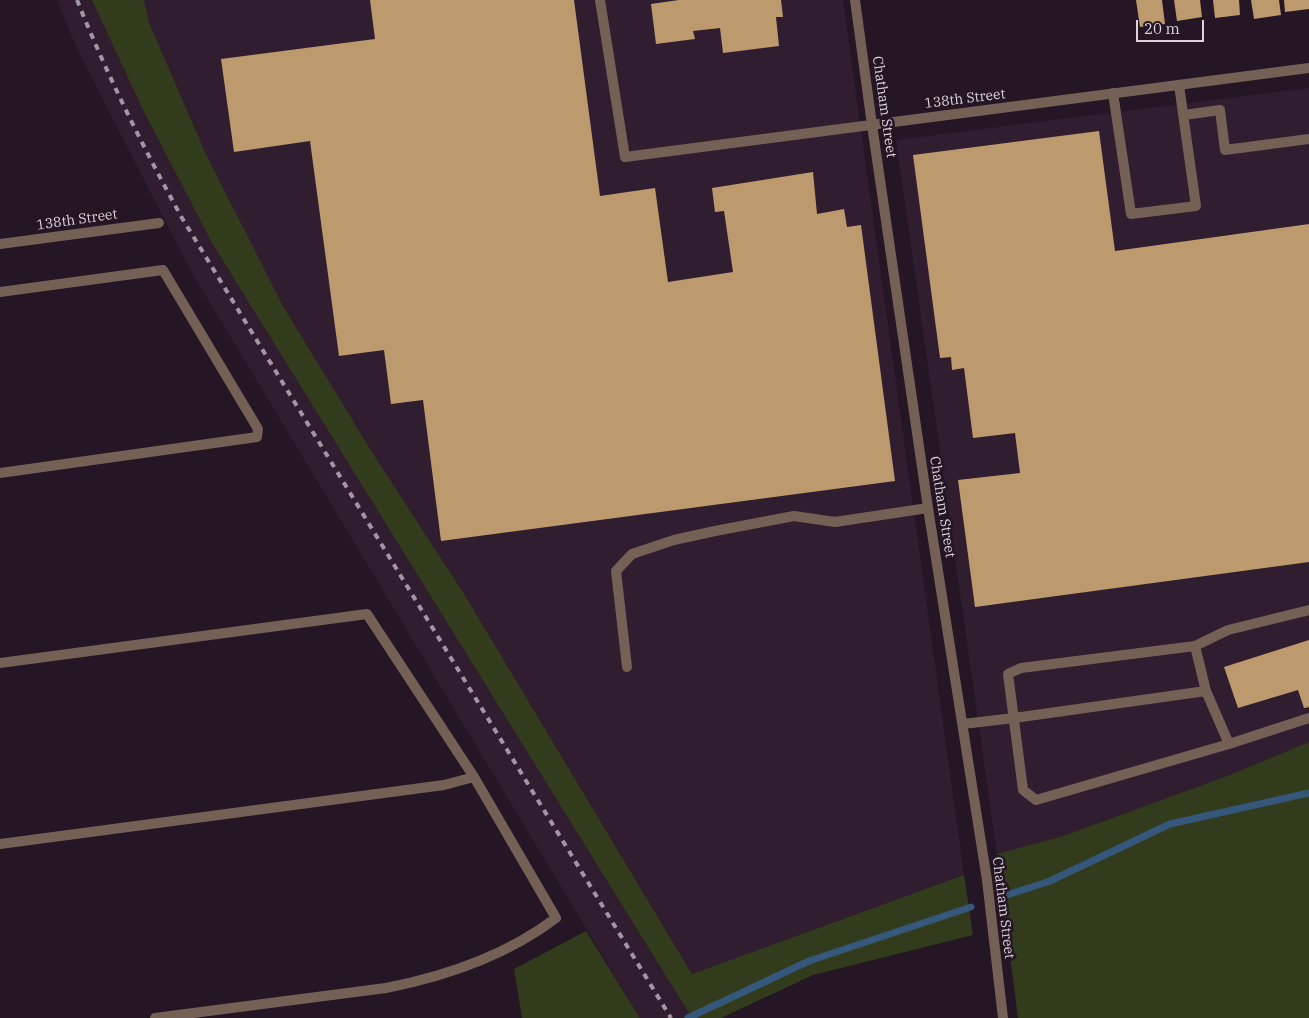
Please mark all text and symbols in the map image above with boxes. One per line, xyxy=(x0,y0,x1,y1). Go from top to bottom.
scale bar xyxy=(1139,10,1206,42)
text: 20 m xyxy=(1144,19,1180,38)
street label: Chatham Street xyxy=(869,55,899,159)
street label: 138th Street xyxy=(924,86,1006,112)
street label: 138th Street xyxy=(36,206,118,234)
street label: Chatham Street xyxy=(926,455,958,559)
street label: Chatham Street xyxy=(988,856,1018,960)

